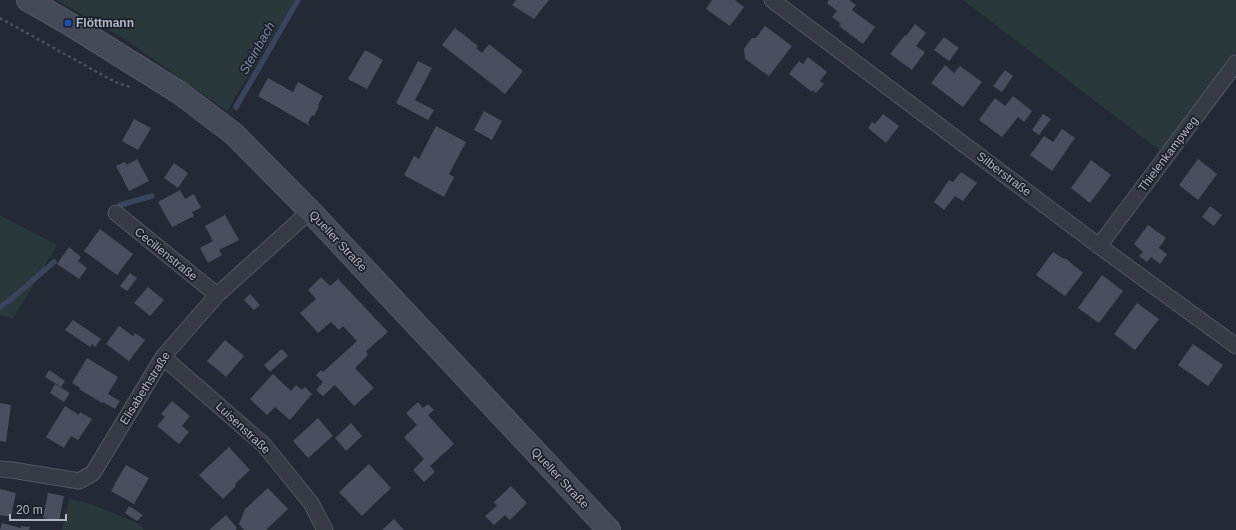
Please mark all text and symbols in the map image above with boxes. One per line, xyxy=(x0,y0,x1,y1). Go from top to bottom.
place label: Flöttmann xyxy=(76,16,134,30)
marker: Flöttmann xyxy=(63,18,73,28)
water label: Steinbach xyxy=(236,19,278,77)
street label: Thielenkampweg xyxy=(1135,114,1201,194)
street label: Silberstraße xyxy=(974,149,1034,199)
street label: Queller Straße xyxy=(306,208,370,275)
street label: Cecilienstraße xyxy=(132,224,200,284)
street label: Elisabethstraße xyxy=(117,349,173,427)
street label: Luisenstraße xyxy=(213,399,273,457)
street label: Queller Straße xyxy=(528,445,592,512)
scale bar xyxy=(10,496,66,522)
text: 20 m xyxy=(16,503,43,517)

